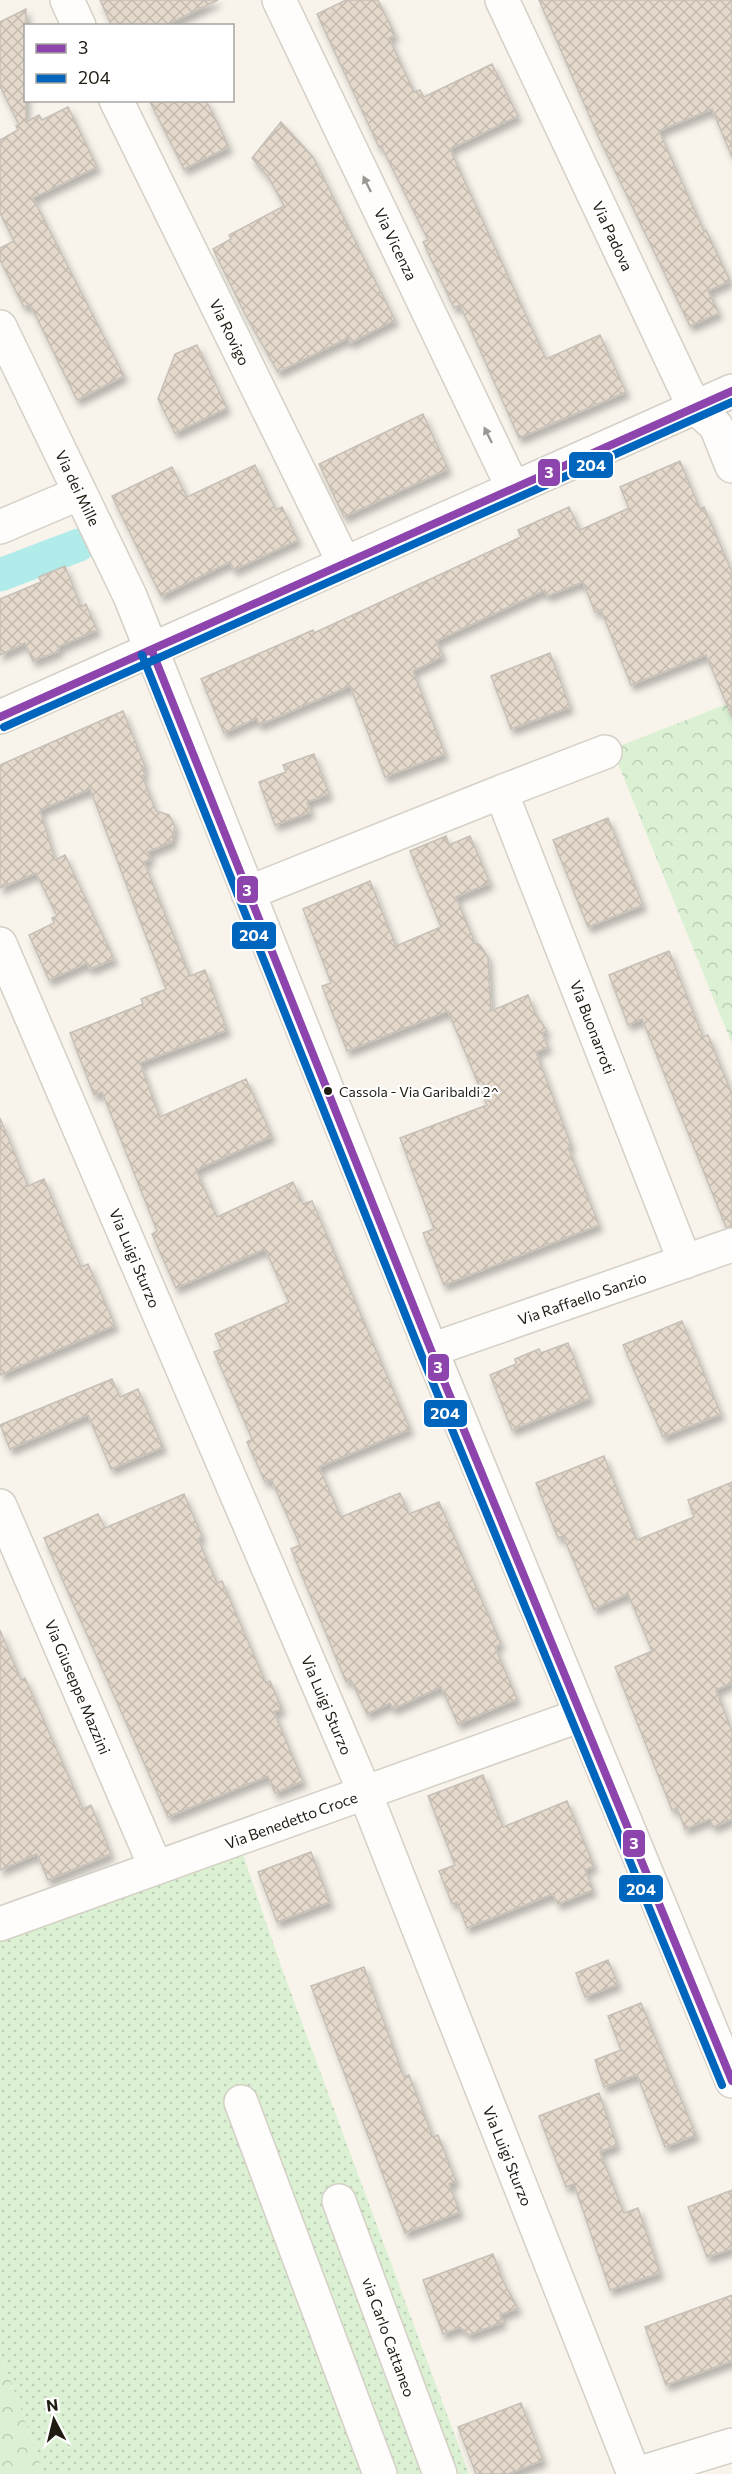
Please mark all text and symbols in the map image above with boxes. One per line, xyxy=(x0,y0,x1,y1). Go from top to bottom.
legend xyxy=(24,24,234,102)
text: 3 xyxy=(78,36,88,58)
text: 204 xyxy=(78,66,111,88)
one-way arrow xyxy=(363,175,372,192)
street label: Via Padova xyxy=(589,198,637,274)
street label: Via Vicenza xyxy=(371,205,421,283)
street label: Via Rovigo xyxy=(206,296,254,368)
one-way arrow xyxy=(483,427,492,444)
street label: Via dei Mille xyxy=(52,447,104,529)
line badge: 204 xyxy=(568,451,614,479)
text: 204 xyxy=(576,455,606,474)
line badge: 3 xyxy=(537,458,561,487)
text: 3 xyxy=(544,462,554,481)
line badge: 3 xyxy=(236,875,259,904)
text: 3 xyxy=(242,880,252,899)
line badge: 204 xyxy=(231,921,277,950)
text: 204 xyxy=(239,925,269,944)
street label: Via Buonarroti xyxy=(567,978,619,1076)
place label: Cassola - Via Garibaldi 2^ xyxy=(339,1083,499,1100)
marker: Cassola - Via Garibaldi 2^ xyxy=(322,1085,334,1097)
street label: Via Luigi Sturzo xyxy=(106,1206,164,1310)
street label: Via Raffaello Sanzio xyxy=(515,1268,649,1328)
line badge: 3 xyxy=(427,1353,450,1382)
text: 3 xyxy=(433,1357,443,1376)
line badge: 204 xyxy=(423,1399,468,1428)
text: 204 xyxy=(430,1403,460,1422)
street label: Via Giuseppe Mazzini xyxy=(41,1617,115,1757)
street label: Via Luigi Sturzo xyxy=(298,1653,356,1757)
street label: Via Benedetto Croce xyxy=(222,1788,360,1852)
line badge: 3 xyxy=(622,1829,646,1858)
text: 3 xyxy=(629,1833,639,1852)
line badge: 204 xyxy=(618,1874,664,1903)
text: 204 xyxy=(626,1879,656,1898)
street label: Via Luigi Sturzo xyxy=(480,2103,536,2209)
street label: via Carlo Cattaneo xyxy=(359,2275,419,2399)
north arrow xyxy=(24,2390,84,2450)
text: N xyxy=(45,2394,59,2415)

